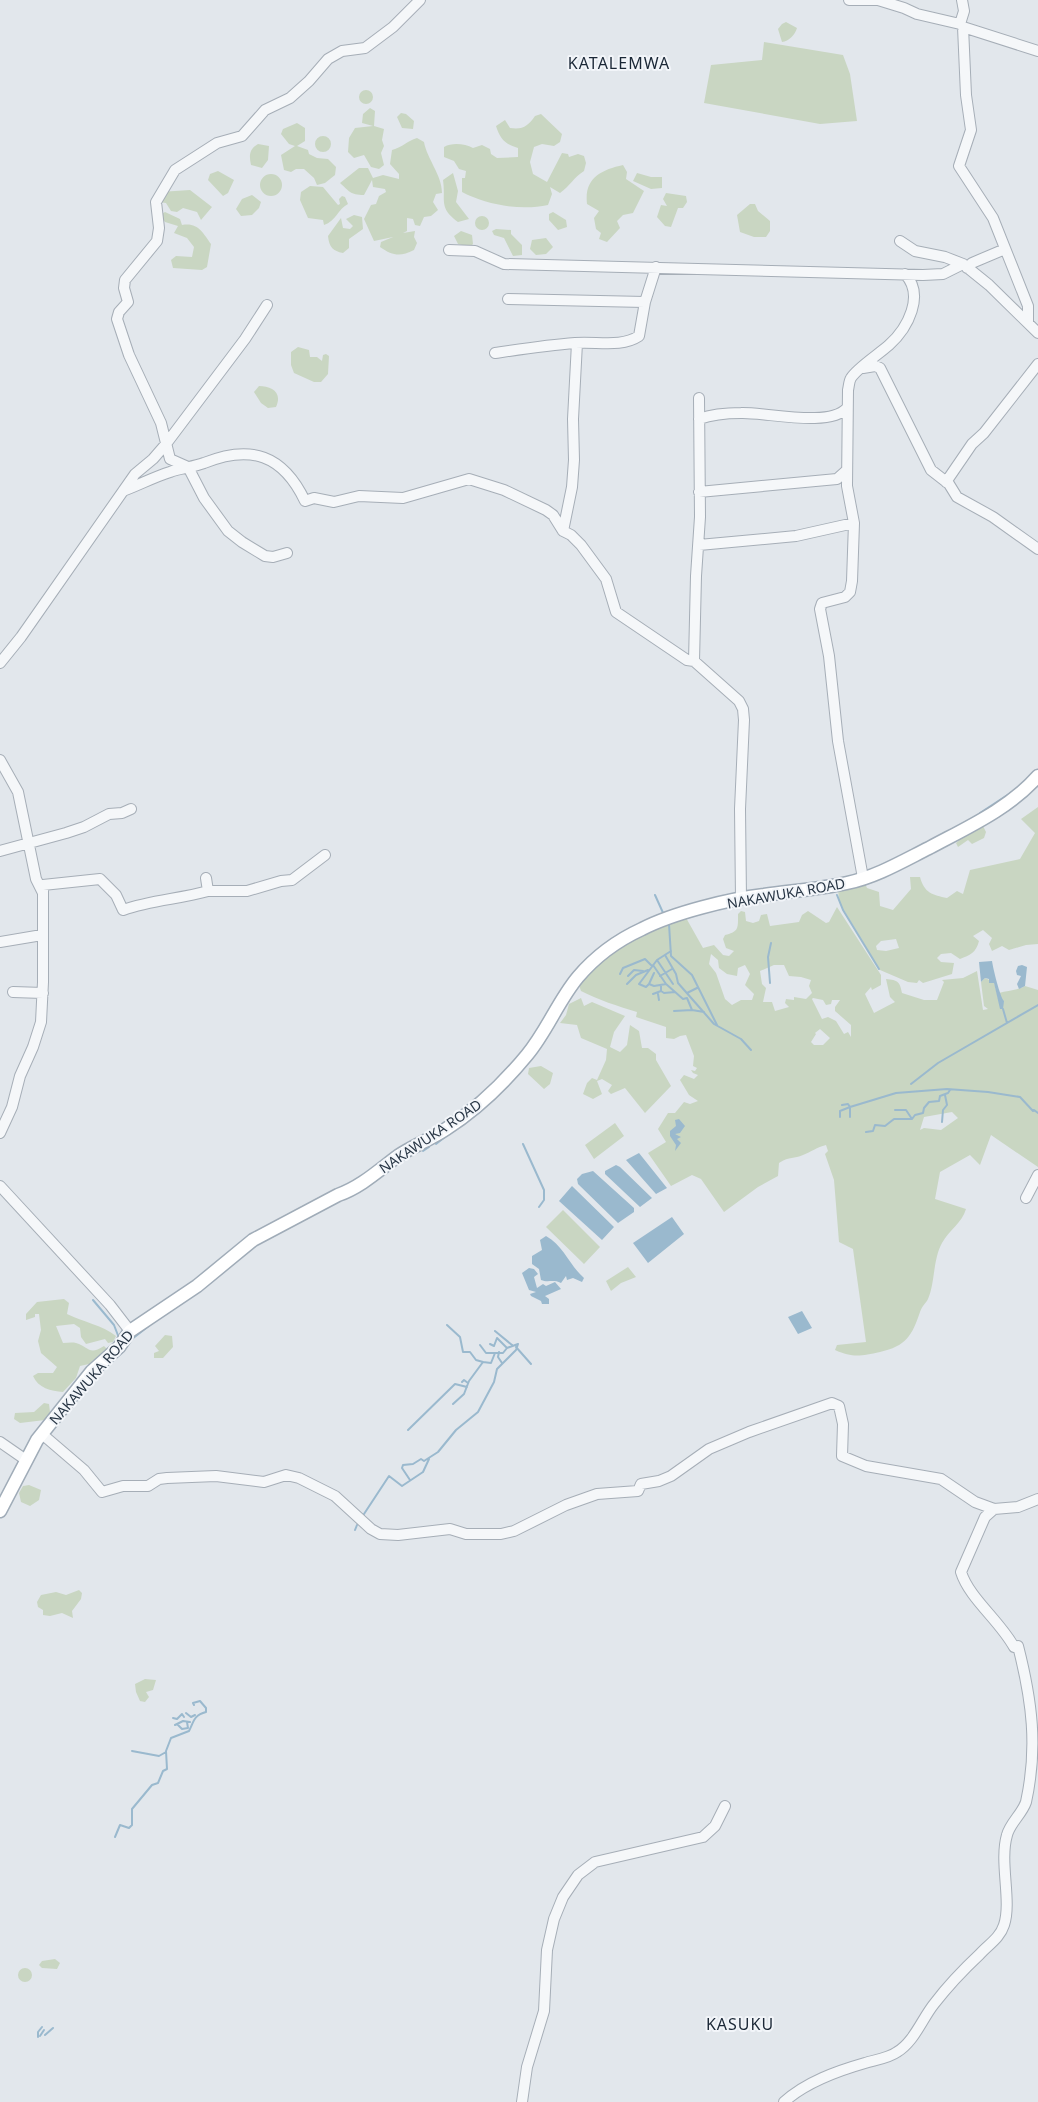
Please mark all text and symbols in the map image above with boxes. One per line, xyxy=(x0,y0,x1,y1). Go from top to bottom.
district label: KATALEMWA xyxy=(568,52,670,74)
street label: NAKAWUKA ROAD xyxy=(725,873,847,913)
street label: NAKAWUKA ROAD xyxy=(375,1095,485,1177)
street label: NAKAWUKA ROAD xyxy=(45,1326,137,1428)
district label: KASUKU xyxy=(706,2013,774,2035)

